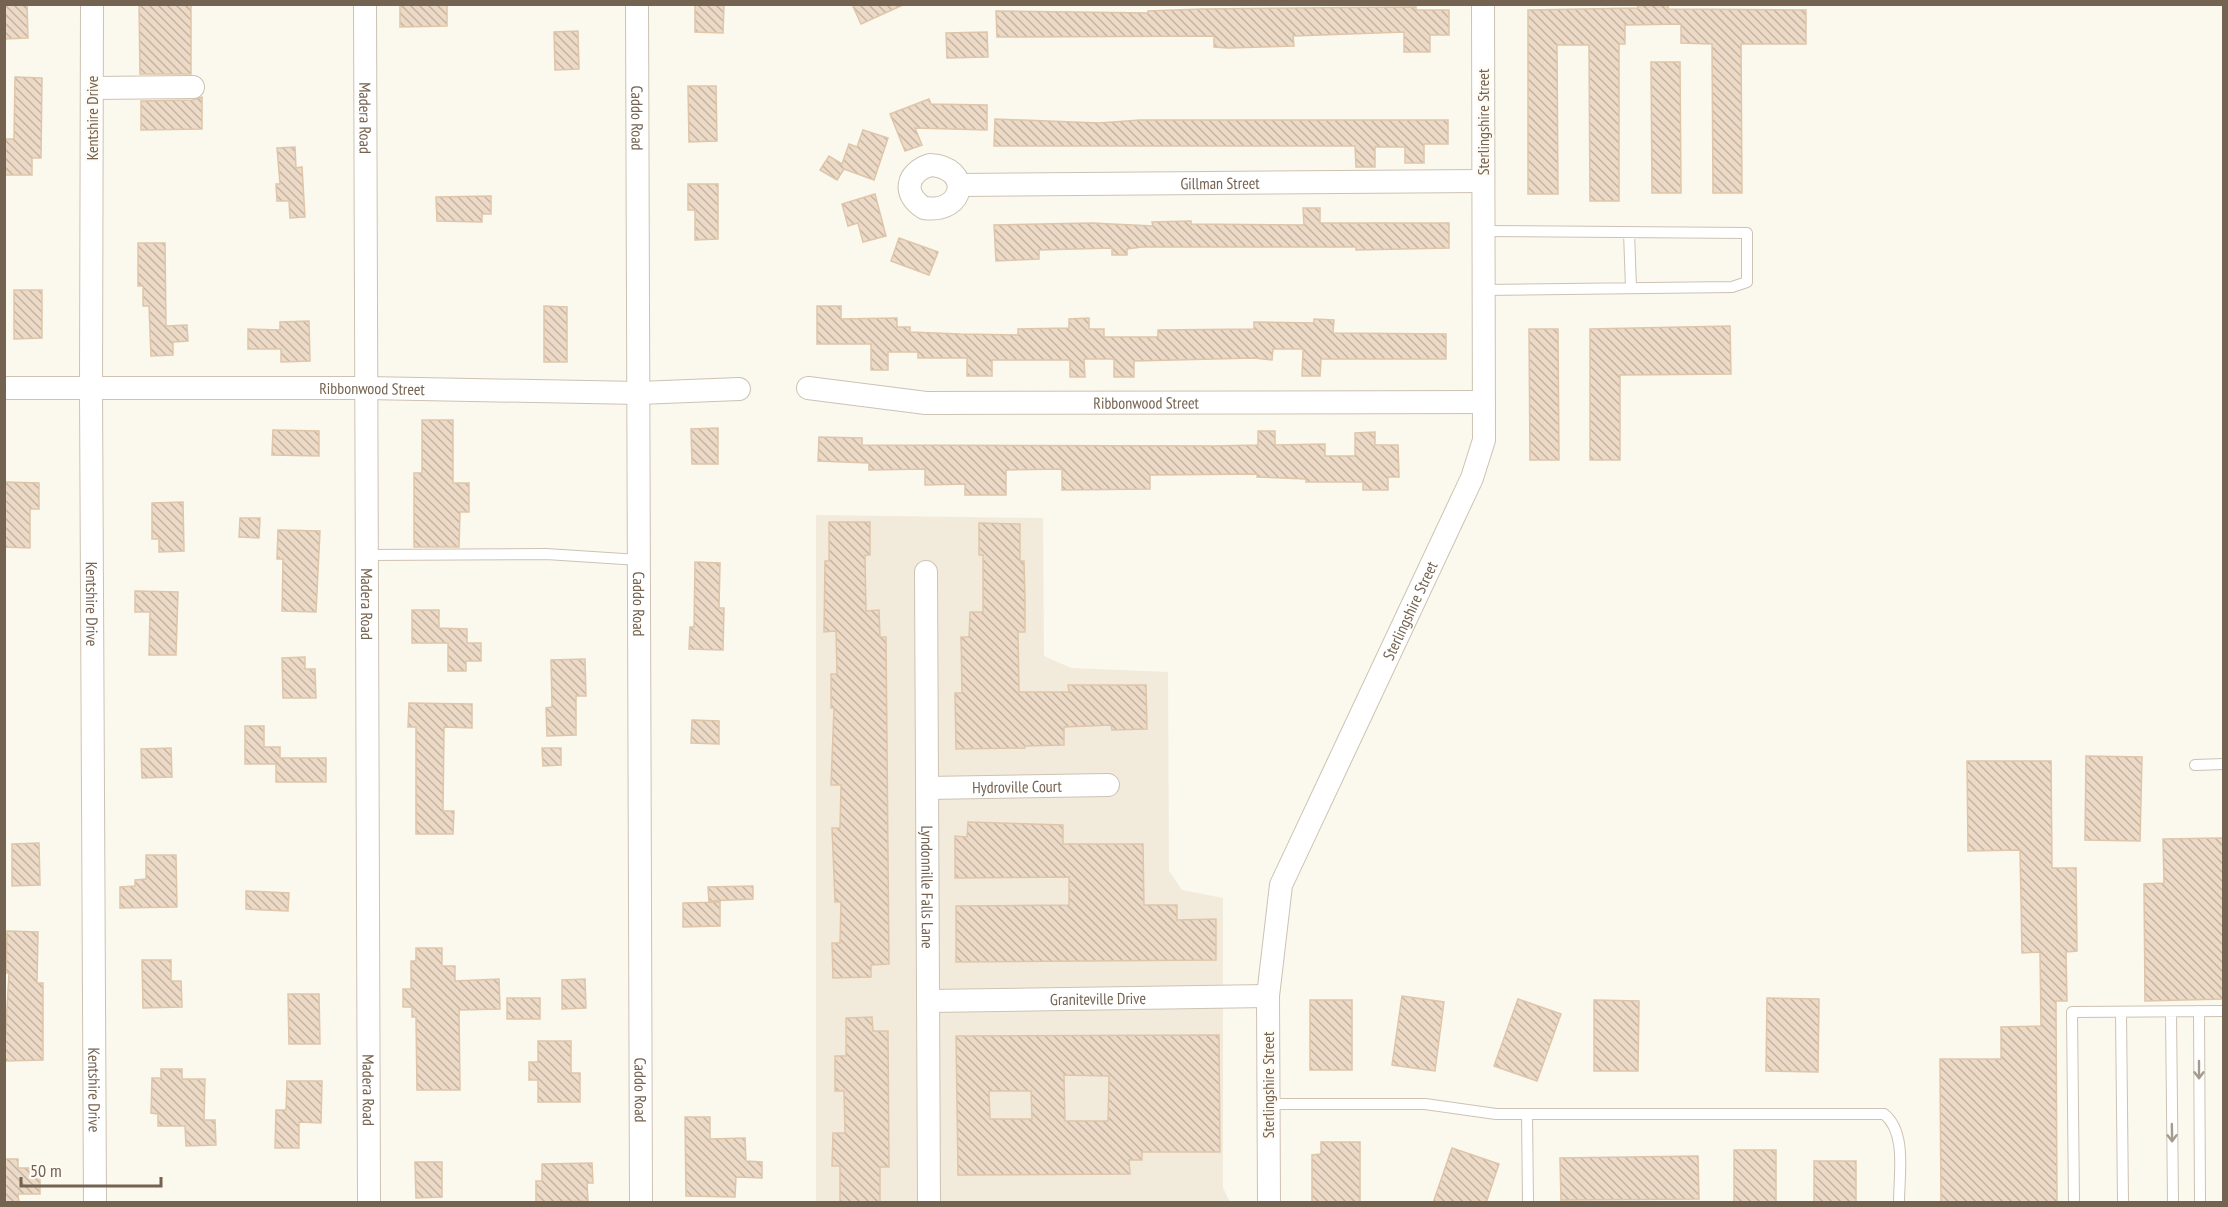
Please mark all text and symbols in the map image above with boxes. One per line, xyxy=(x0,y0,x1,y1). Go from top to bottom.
street label: Sterlingshire Street xyxy=(1473,68,1493,175)
street label: Kentshire Drive xyxy=(82,76,102,160)
street label: Madera Road xyxy=(355,82,376,154)
street label: Caddo Road xyxy=(627,85,647,151)
street label: Gillman Street xyxy=(1180,173,1260,193)
street label: Ribbonwood Street xyxy=(319,378,426,399)
street label: Ribbonwood Street xyxy=(1093,393,1199,413)
street label: Sterlingshire Street xyxy=(1378,557,1442,663)
street label: Kentshire Drive xyxy=(82,562,102,646)
street label: Madera Road xyxy=(357,568,377,640)
street label: Caddo Road xyxy=(629,571,649,637)
street label: Hydroville Court xyxy=(972,776,1063,797)
street label: Lyndonnille Falls Lane xyxy=(917,825,938,949)
street label: Graniteville Drive xyxy=(1050,988,1146,1009)
street label: Sterlingshire Street xyxy=(1258,1031,1278,1138)
street label: Kentshire Drive xyxy=(84,1048,105,1132)
street label: Madera Road xyxy=(359,1054,379,1126)
street label: Caddo Road xyxy=(631,1057,651,1123)
one-way arrow xyxy=(2193,1059,2205,1079)
one-way arrow xyxy=(2167,1123,2178,1143)
scale bar xyxy=(21,1150,160,1188)
text: 50 m xyxy=(30,1159,62,1182)

